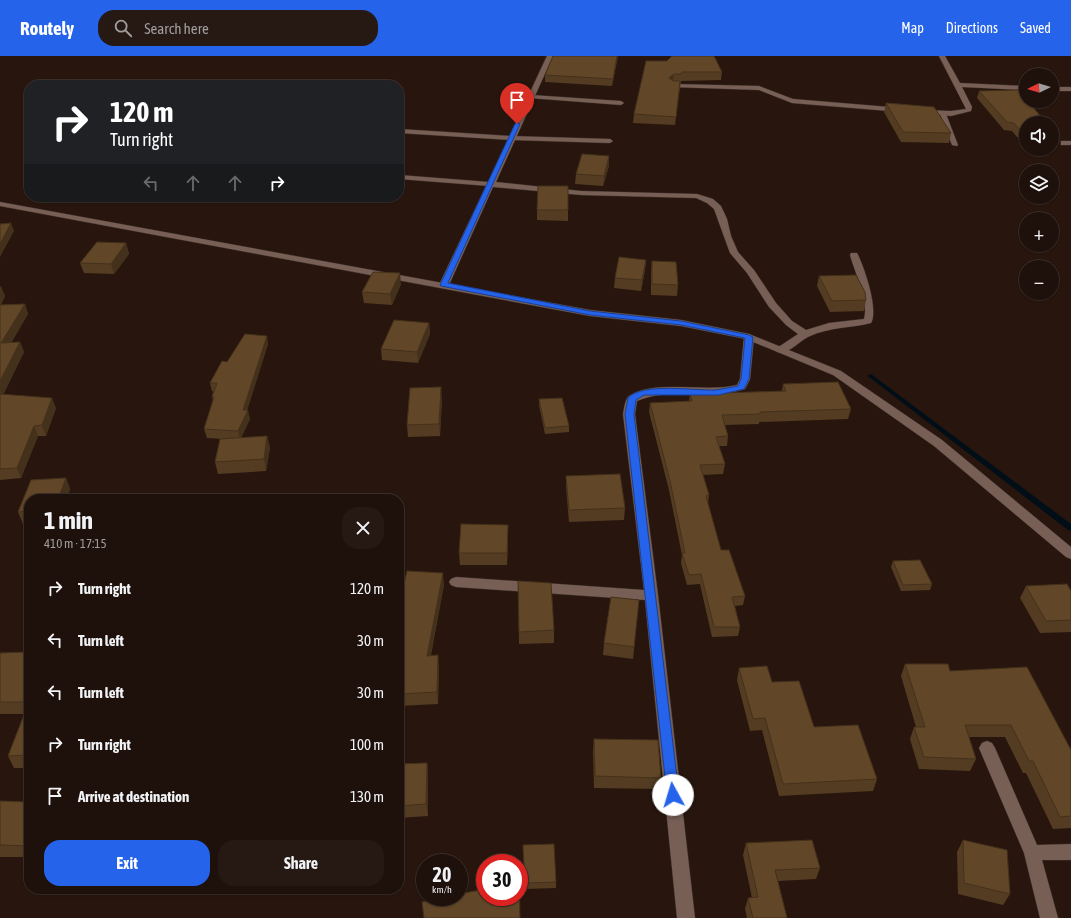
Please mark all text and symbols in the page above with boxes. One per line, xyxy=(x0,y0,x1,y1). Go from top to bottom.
search box xyxy=(98,10,378,46)
text: Routely xyxy=(20,17,74,39)
icon: search xyxy=(112,17,134,39)
text: Search here xyxy=(144,20,209,37)
text: Map xyxy=(901,20,924,36)
text: Directions xyxy=(946,20,998,36)
text: Saved xyxy=(1020,20,1051,36)
north arrow xyxy=(1019,68,1059,108)
map controls xyxy=(1019,68,1059,300)
pin xyxy=(500,83,534,124)
icon: arrive xyxy=(506,89,528,111)
icon: right xyxy=(44,96,96,148)
text: 120 m xyxy=(110,96,173,128)
button: sound xyxy=(1019,116,1059,156)
text: Turn right xyxy=(110,129,173,150)
button: layers xyxy=(1019,164,1059,204)
icon: left xyxy=(140,172,162,194)
icon: ahead xyxy=(182,172,204,194)
icon: ahead xyxy=(224,172,246,194)
icon: right xyxy=(266,172,288,194)
button: + xyxy=(1019,212,1059,252)
button: − xyxy=(1019,260,1059,300)
text: 1 min xyxy=(44,507,93,534)
button: close xyxy=(342,507,384,549)
text: 410 m · 17:15 xyxy=(44,536,107,551)
icon: right xyxy=(44,577,66,599)
text: Turn right xyxy=(78,580,131,597)
text: 120 m xyxy=(350,580,384,597)
icon: left xyxy=(44,629,66,651)
text: Turn left xyxy=(78,632,124,649)
text: 30 m xyxy=(357,632,384,649)
icon: left xyxy=(44,681,66,703)
text: Turn left xyxy=(78,684,124,701)
text: 30 m xyxy=(357,684,384,701)
icon: right xyxy=(44,733,66,755)
text: Turn right xyxy=(78,736,131,753)
text: 100 m xyxy=(350,736,384,753)
position arrow xyxy=(652,774,694,816)
icon: arrive xyxy=(44,785,66,807)
text: Arrive at destination xyxy=(78,788,189,805)
text: 130 m xyxy=(350,788,384,805)
button: Exit xyxy=(44,840,210,886)
button: Share xyxy=(218,840,384,886)
speed limit sign: 30 xyxy=(476,854,528,906)
text: 20 xyxy=(433,863,451,886)
text: km/h xyxy=(432,884,452,895)

